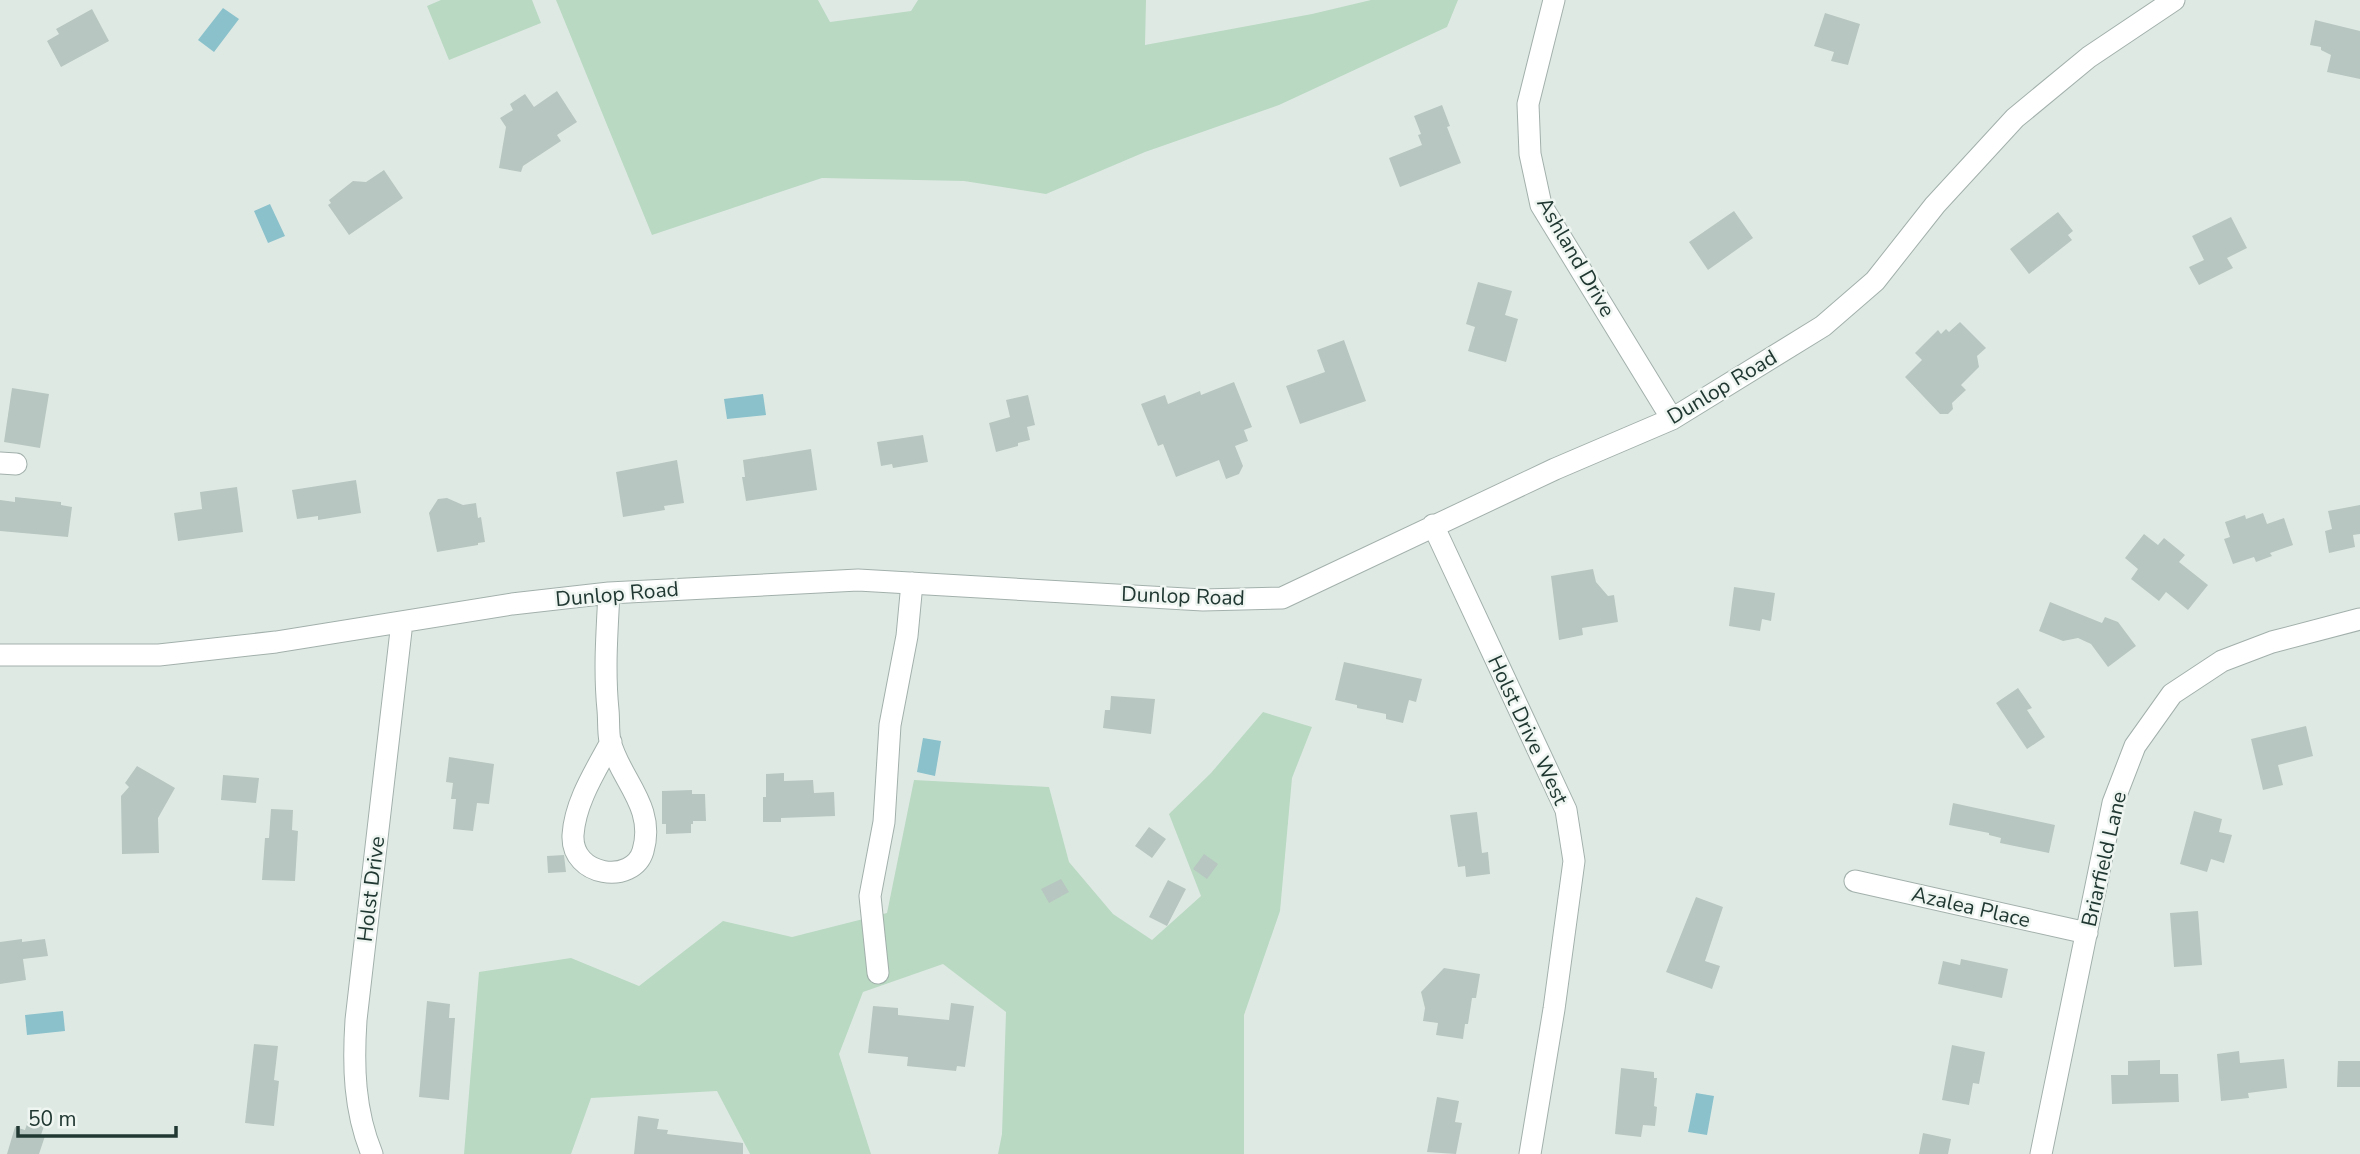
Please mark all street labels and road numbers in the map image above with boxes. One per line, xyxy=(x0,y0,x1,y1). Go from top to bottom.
street label: Ashland Drive xyxy=(1530,192,1622,322)
street label: Dunlop Road xyxy=(1662,343,1782,431)
street label: Dunlop Road xyxy=(554,575,680,613)
street label: Dunlop Road xyxy=(1121,580,1245,612)
street label: Holst Drive West xyxy=(1481,651,1575,810)
street label: Briarfield Lane xyxy=(2075,789,2133,929)
street label: Holst Drive xyxy=(351,835,391,943)
street label: Azalea Place xyxy=(1909,880,2033,934)

